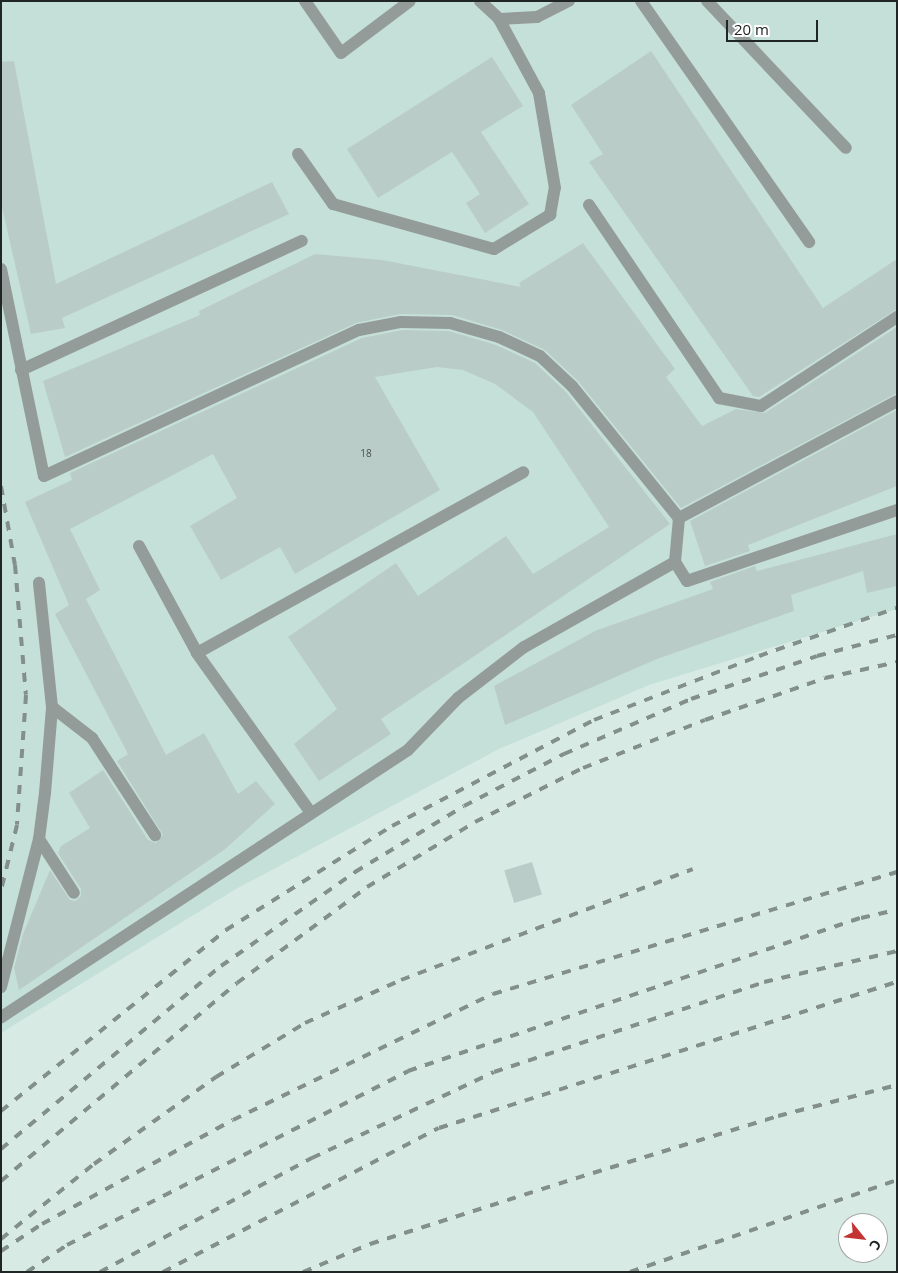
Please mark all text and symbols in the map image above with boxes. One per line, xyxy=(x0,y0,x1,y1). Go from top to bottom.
scale bar xyxy=(728,10,820,42)
text: 20 m xyxy=(734,19,769,39)
house number: 18 xyxy=(360,448,372,460)
north arrow xyxy=(838,1213,888,1263)
text: С xyxy=(865,1237,886,1254)

